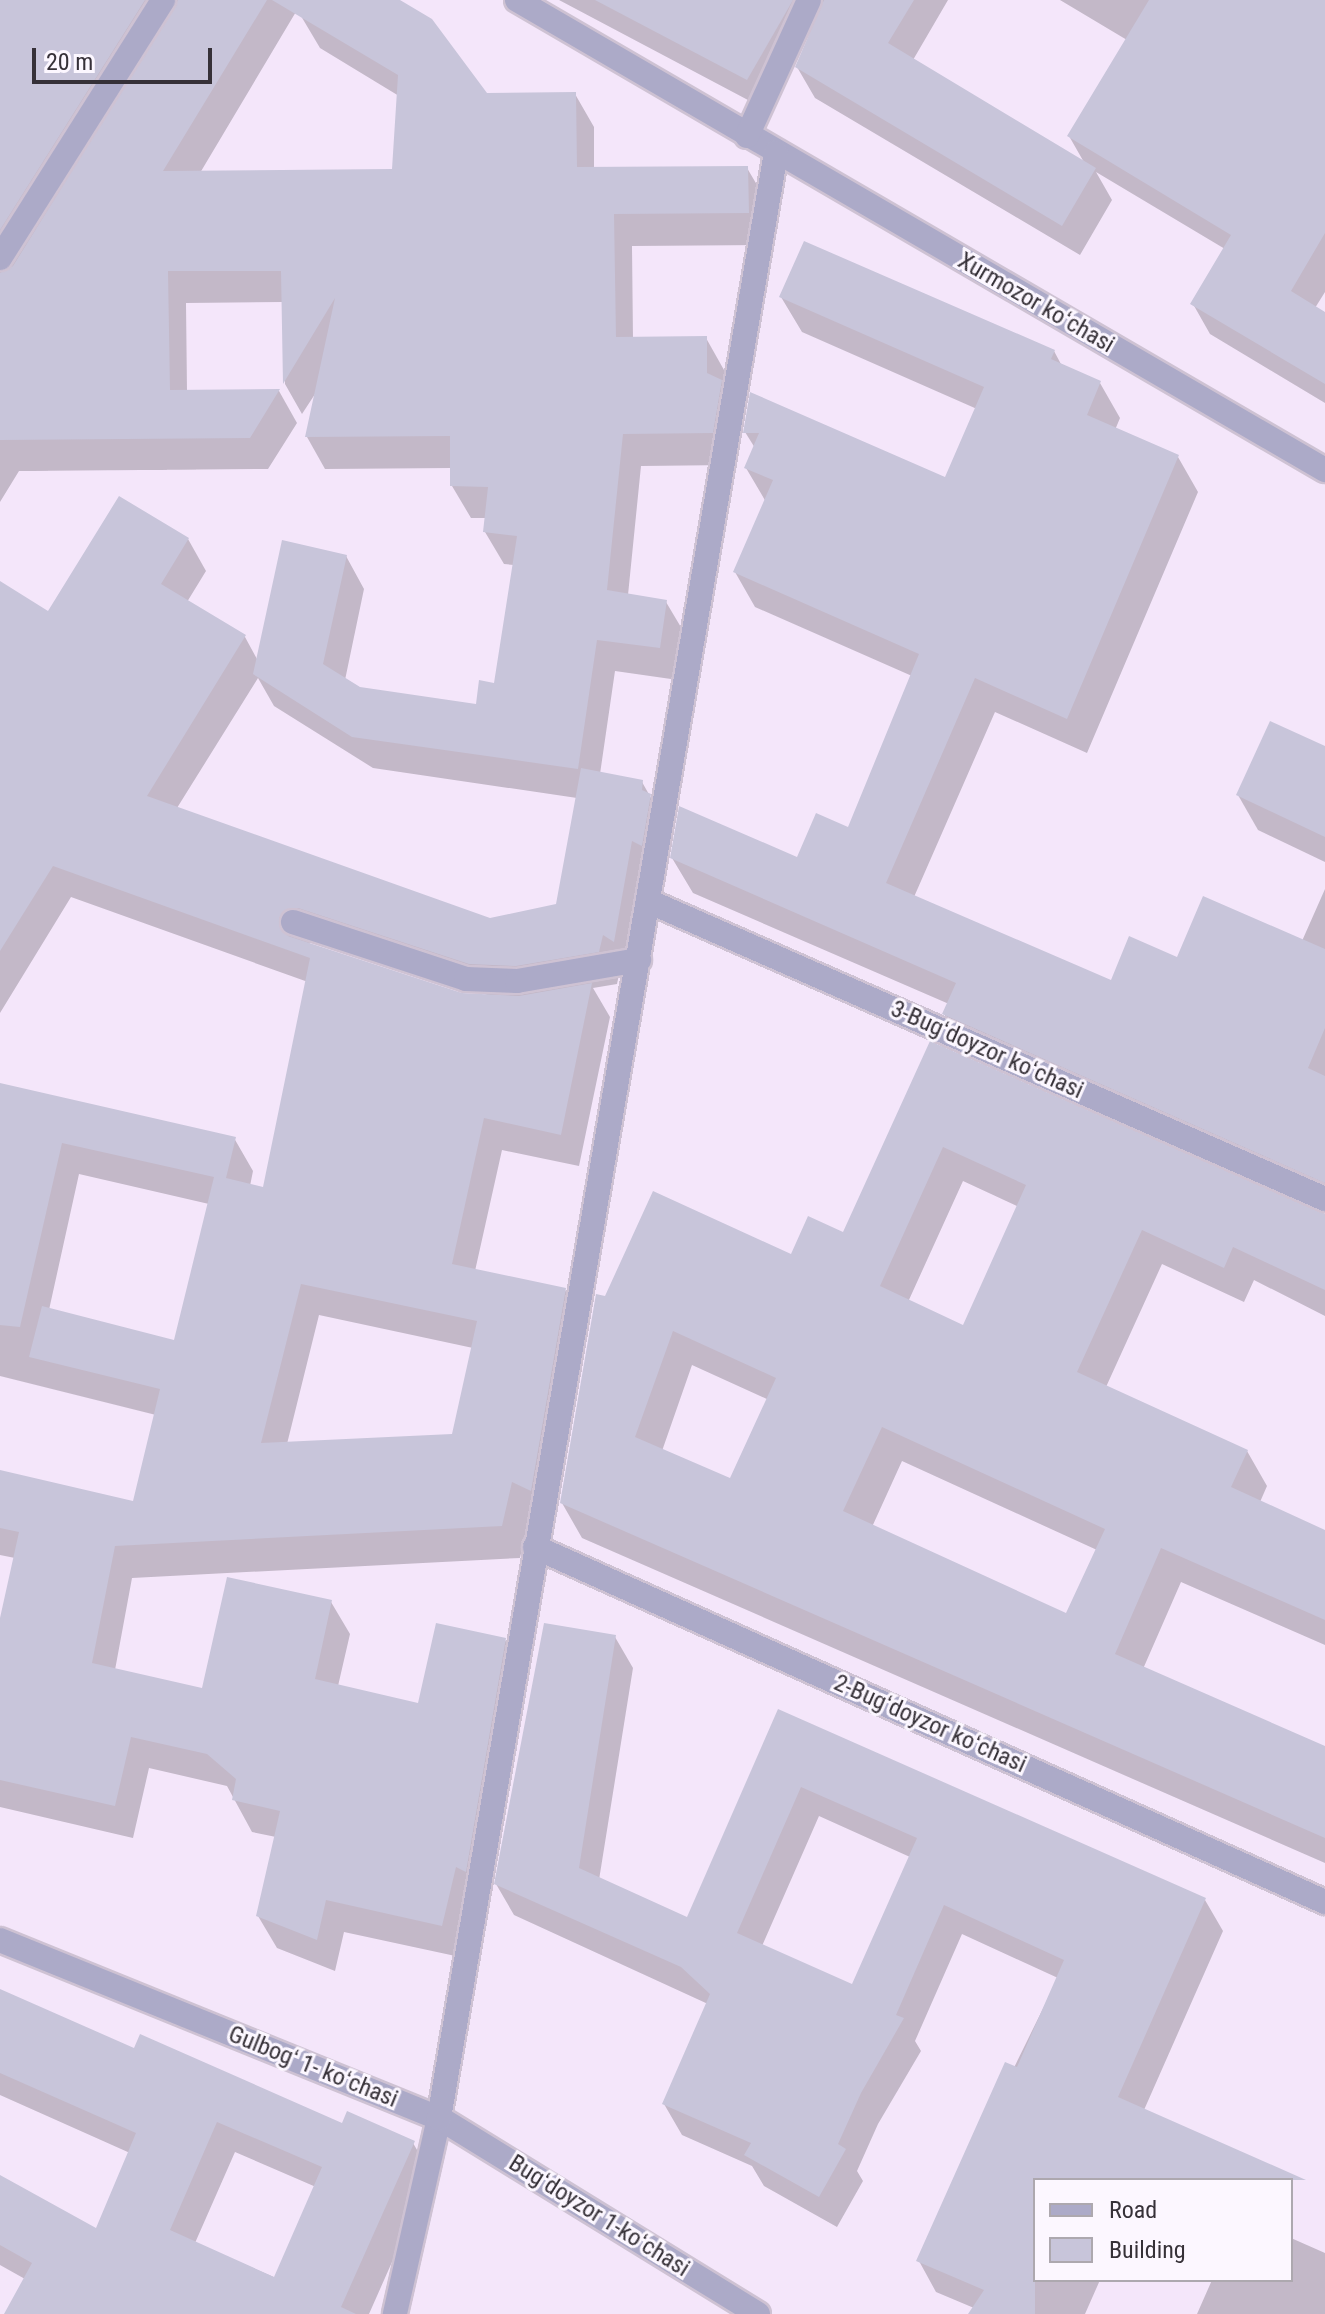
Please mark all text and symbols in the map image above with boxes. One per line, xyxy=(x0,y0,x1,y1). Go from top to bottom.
scale bar xyxy=(36,32,216,82)
text: 20 m xyxy=(46,48,93,76)
street label: Xurmozor koʻchasi xyxy=(953,247,1119,359)
street label: 3-Bugʻdoyzor koʻchasi xyxy=(886,995,1088,1105)
street label: 2-Bugʻdoyzor koʻchasi xyxy=(829,1669,1031,1779)
street label: Gulbogʻ 1- koʻchasi xyxy=(224,2020,402,2114)
street label: Bugʻdoyzor 1-koʻchasi xyxy=(503,2149,695,2283)
legend xyxy=(1033,2178,1293,2282)
text: Road xyxy=(1109,2196,1157,2224)
text: Building xyxy=(1109,2236,1186,2264)

